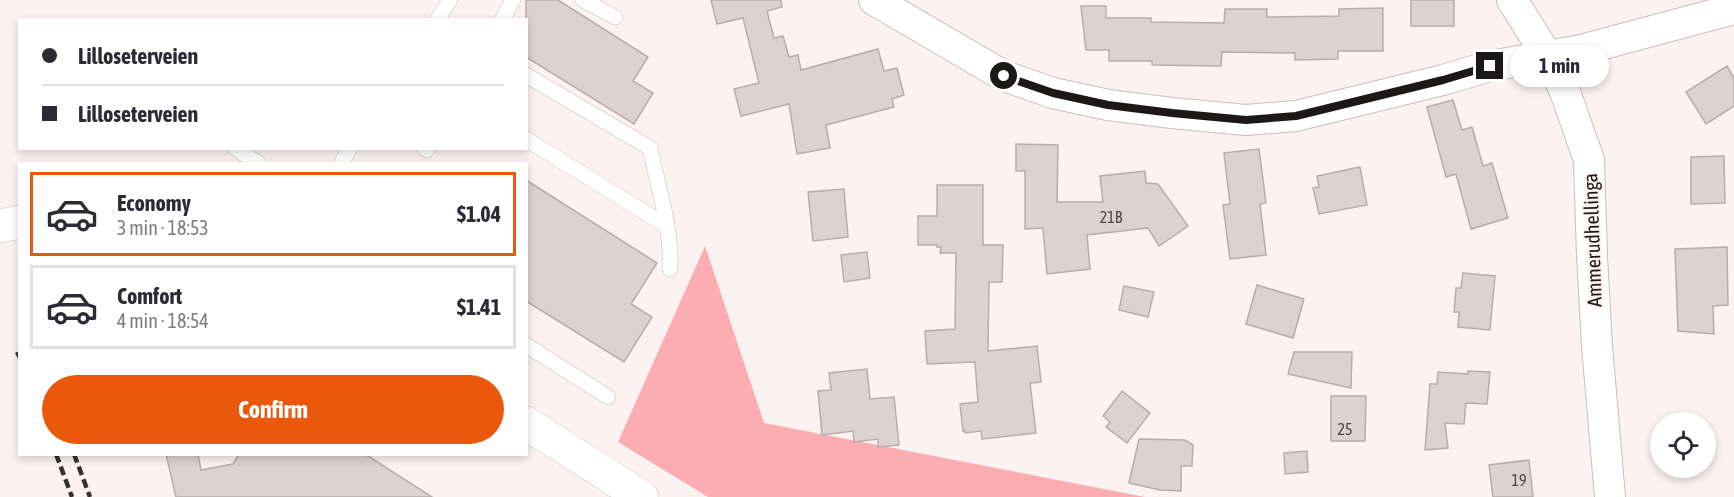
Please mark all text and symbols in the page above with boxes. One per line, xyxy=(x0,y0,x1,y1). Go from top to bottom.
text: Lilloseterveien xyxy=(78,43,198,69)
callout: 1 min xyxy=(1511,45,1610,87)
route end xyxy=(1476,52,1503,79)
text: 1 min xyxy=(1539,54,1580,77)
route start xyxy=(990,62,1017,89)
text: Lilloseterveien xyxy=(78,101,198,127)
street label: Ammerudhellinga xyxy=(1578,173,1606,307)
icon: car xyxy=(45,187,99,241)
text: Economy xyxy=(117,190,191,216)
text: $1.04 xyxy=(457,201,501,227)
house number: 21B xyxy=(1100,208,1123,226)
text: 3 min · 18:53 xyxy=(117,216,209,239)
icon: car xyxy=(45,280,99,334)
text: Comfort xyxy=(117,283,182,309)
text: $1.41 xyxy=(457,294,501,320)
text: 4 min · 18:54 xyxy=(117,309,209,332)
button: Confirm xyxy=(42,375,504,444)
map controls xyxy=(1650,412,1716,478)
button: locate xyxy=(1650,412,1716,478)
house number: 25 xyxy=(1337,420,1353,438)
house number: 19 xyxy=(1511,471,1527,489)

